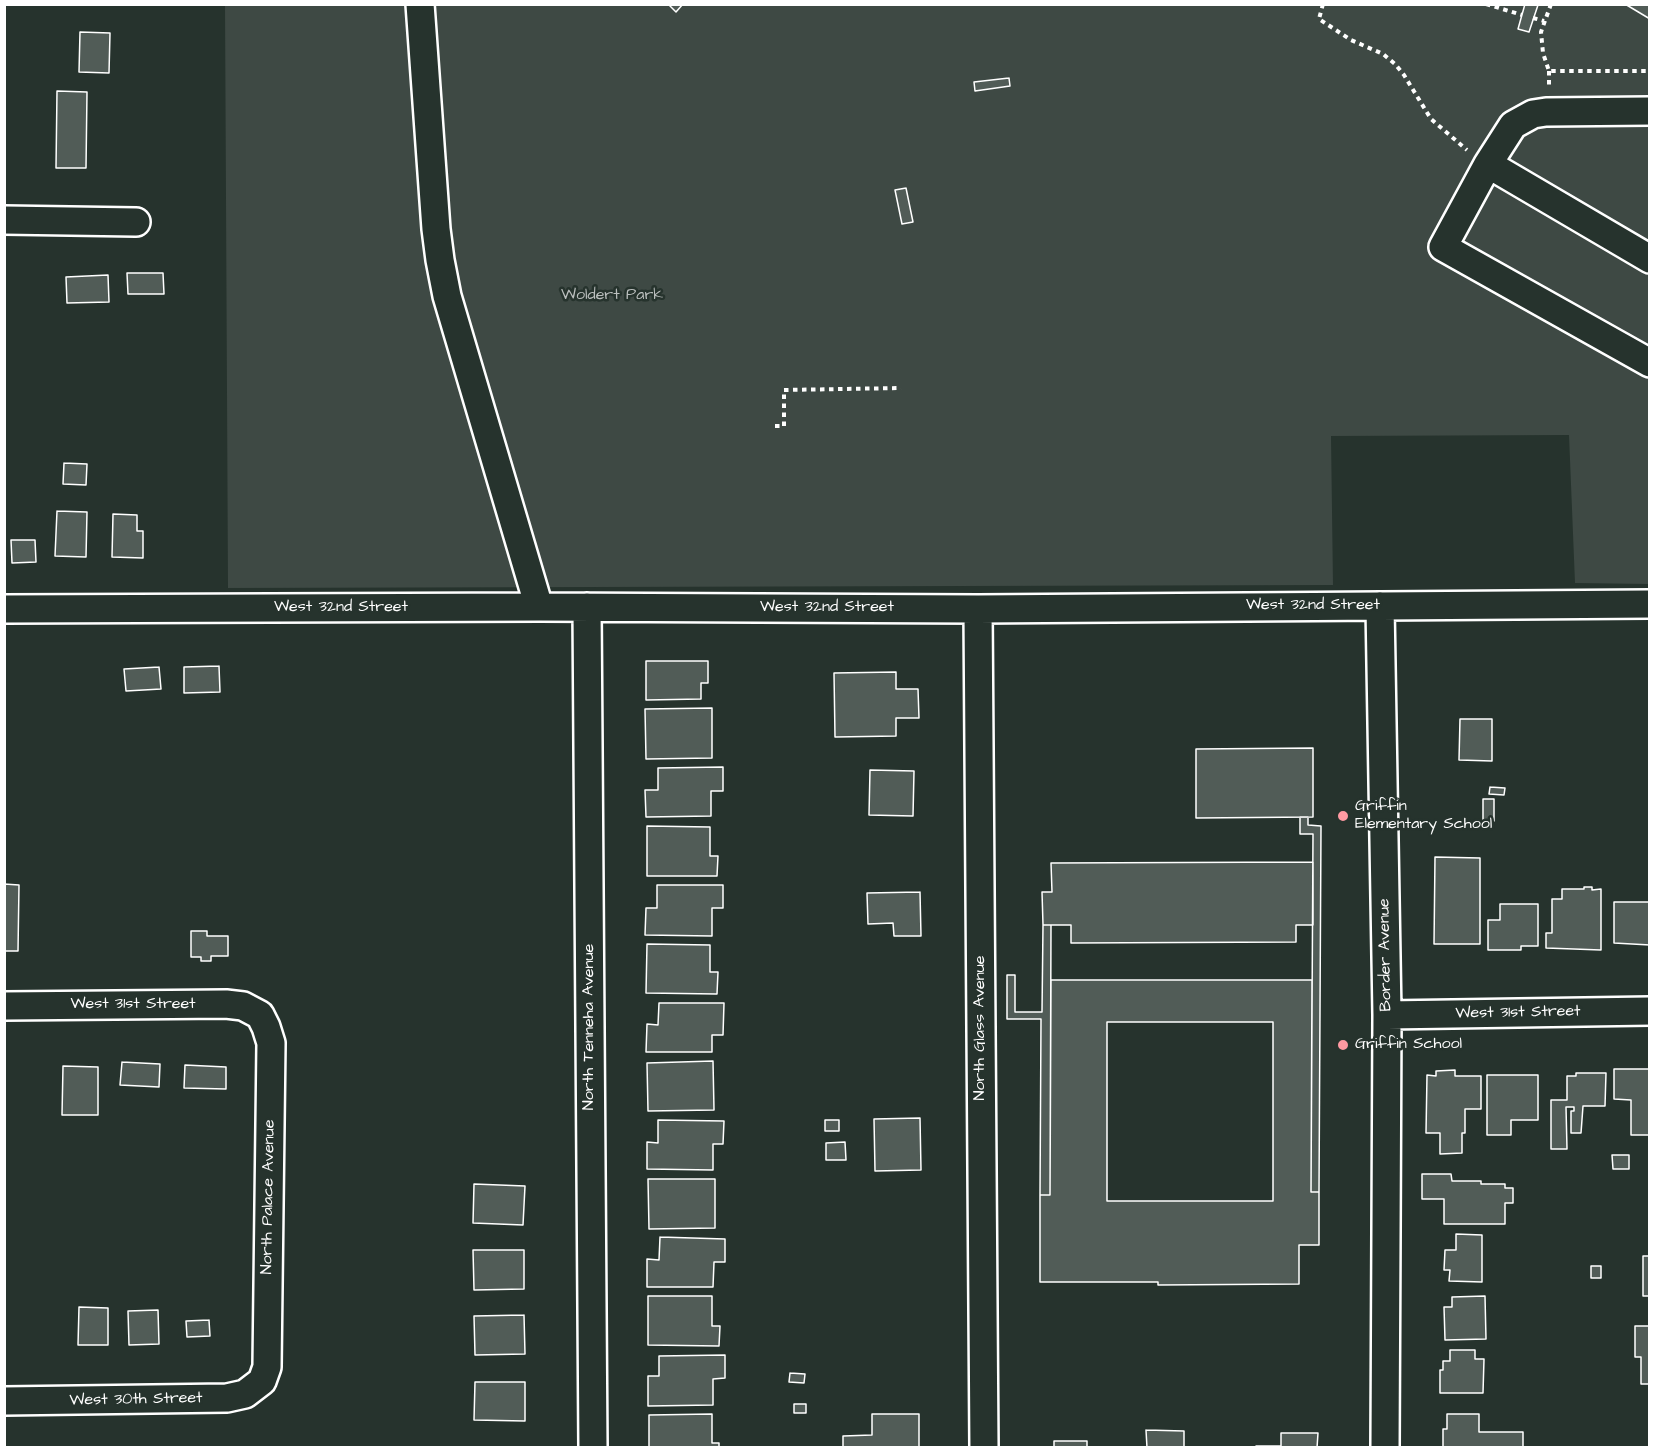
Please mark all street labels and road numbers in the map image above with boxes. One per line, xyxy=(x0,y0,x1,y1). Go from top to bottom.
street label: West 32nd Street xyxy=(1246,596,1380,616)
street label: West 32nd Street xyxy=(274,598,408,618)
street label: West 32nd Street xyxy=(760,598,894,618)
street label: Border Avenue xyxy=(1375,898,1397,1012)
street label: North Tenneha Avenue xyxy=(580,944,600,1110)
street label: North Glass Avenue xyxy=(971,956,991,1100)
street label: West 31st Street xyxy=(70,995,196,1015)
street label: West 31st Street xyxy=(1455,1002,1581,1024)
street label: North Palace Avenue xyxy=(258,1119,280,1275)
street label: West 30th Street xyxy=(69,1389,203,1411)

